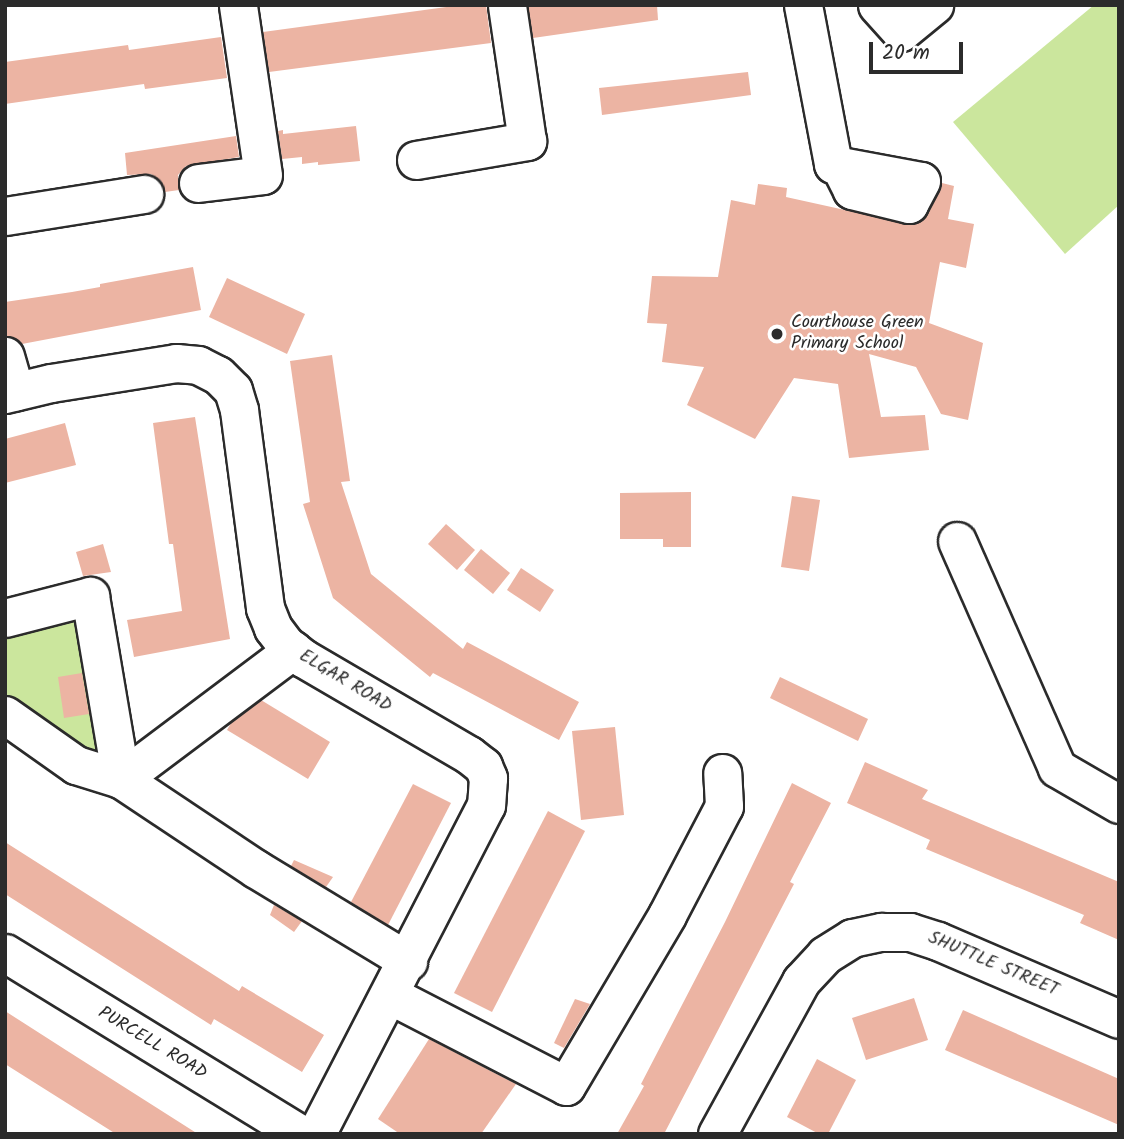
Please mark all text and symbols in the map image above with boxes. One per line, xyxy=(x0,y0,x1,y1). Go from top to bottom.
scale bar xyxy=(872,28,967,72)
text: 20 m xyxy=(882,37,930,70)
place label: Courthouse Green Primary School xyxy=(791,313,924,356)
marker: Courthouse Green Primary School xyxy=(769,326,785,342)
street label: ELGAR ROAD xyxy=(295,646,395,718)
street label: SHUTTLE STREET xyxy=(925,928,1061,1002)
street label: PURCELL ROAD xyxy=(94,1003,210,1085)

